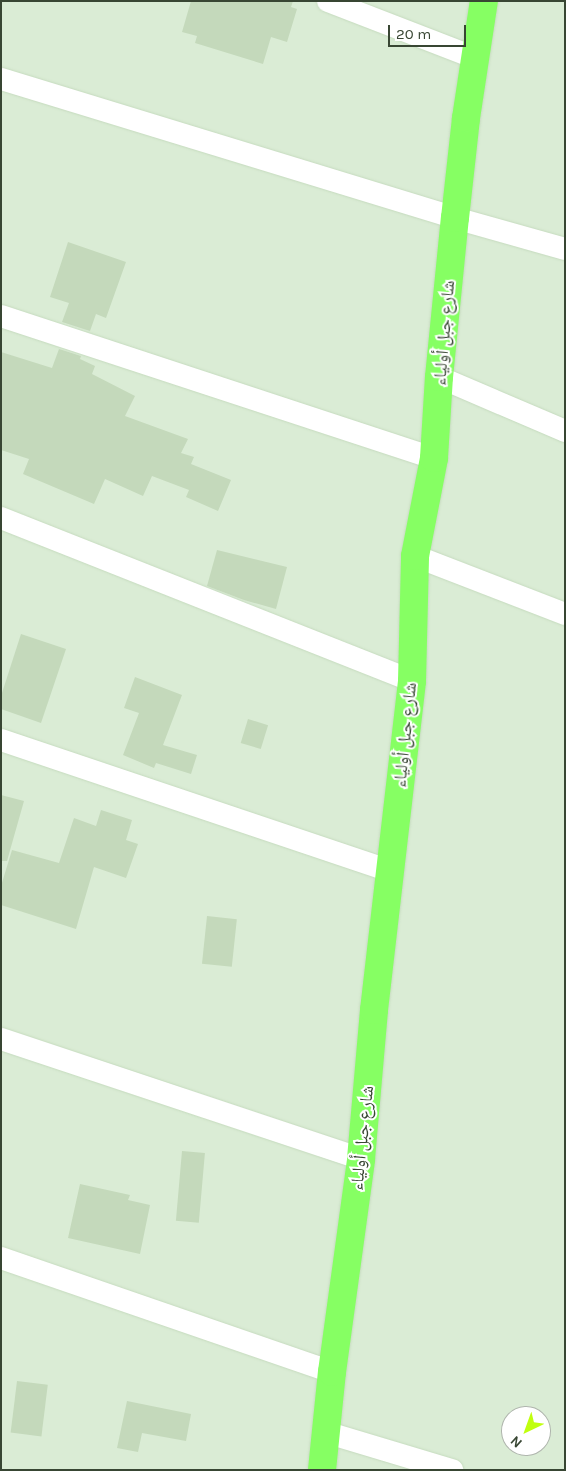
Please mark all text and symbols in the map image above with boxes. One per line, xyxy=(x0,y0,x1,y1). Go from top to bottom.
scale bar xyxy=(391,15,468,47)
text: 20 m xyxy=(396,25,431,43)
street label: شارع جبل أولياء xyxy=(429,279,459,387)
street label: شارع جبل أولياء xyxy=(389,681,421,789)
street label: شارع جبل أولياء xyxy=(346,1084,378,1192)
north arrow xyxy=(501,1406,551,1456)
text: N xyxy=(507,1432,526,1451)

